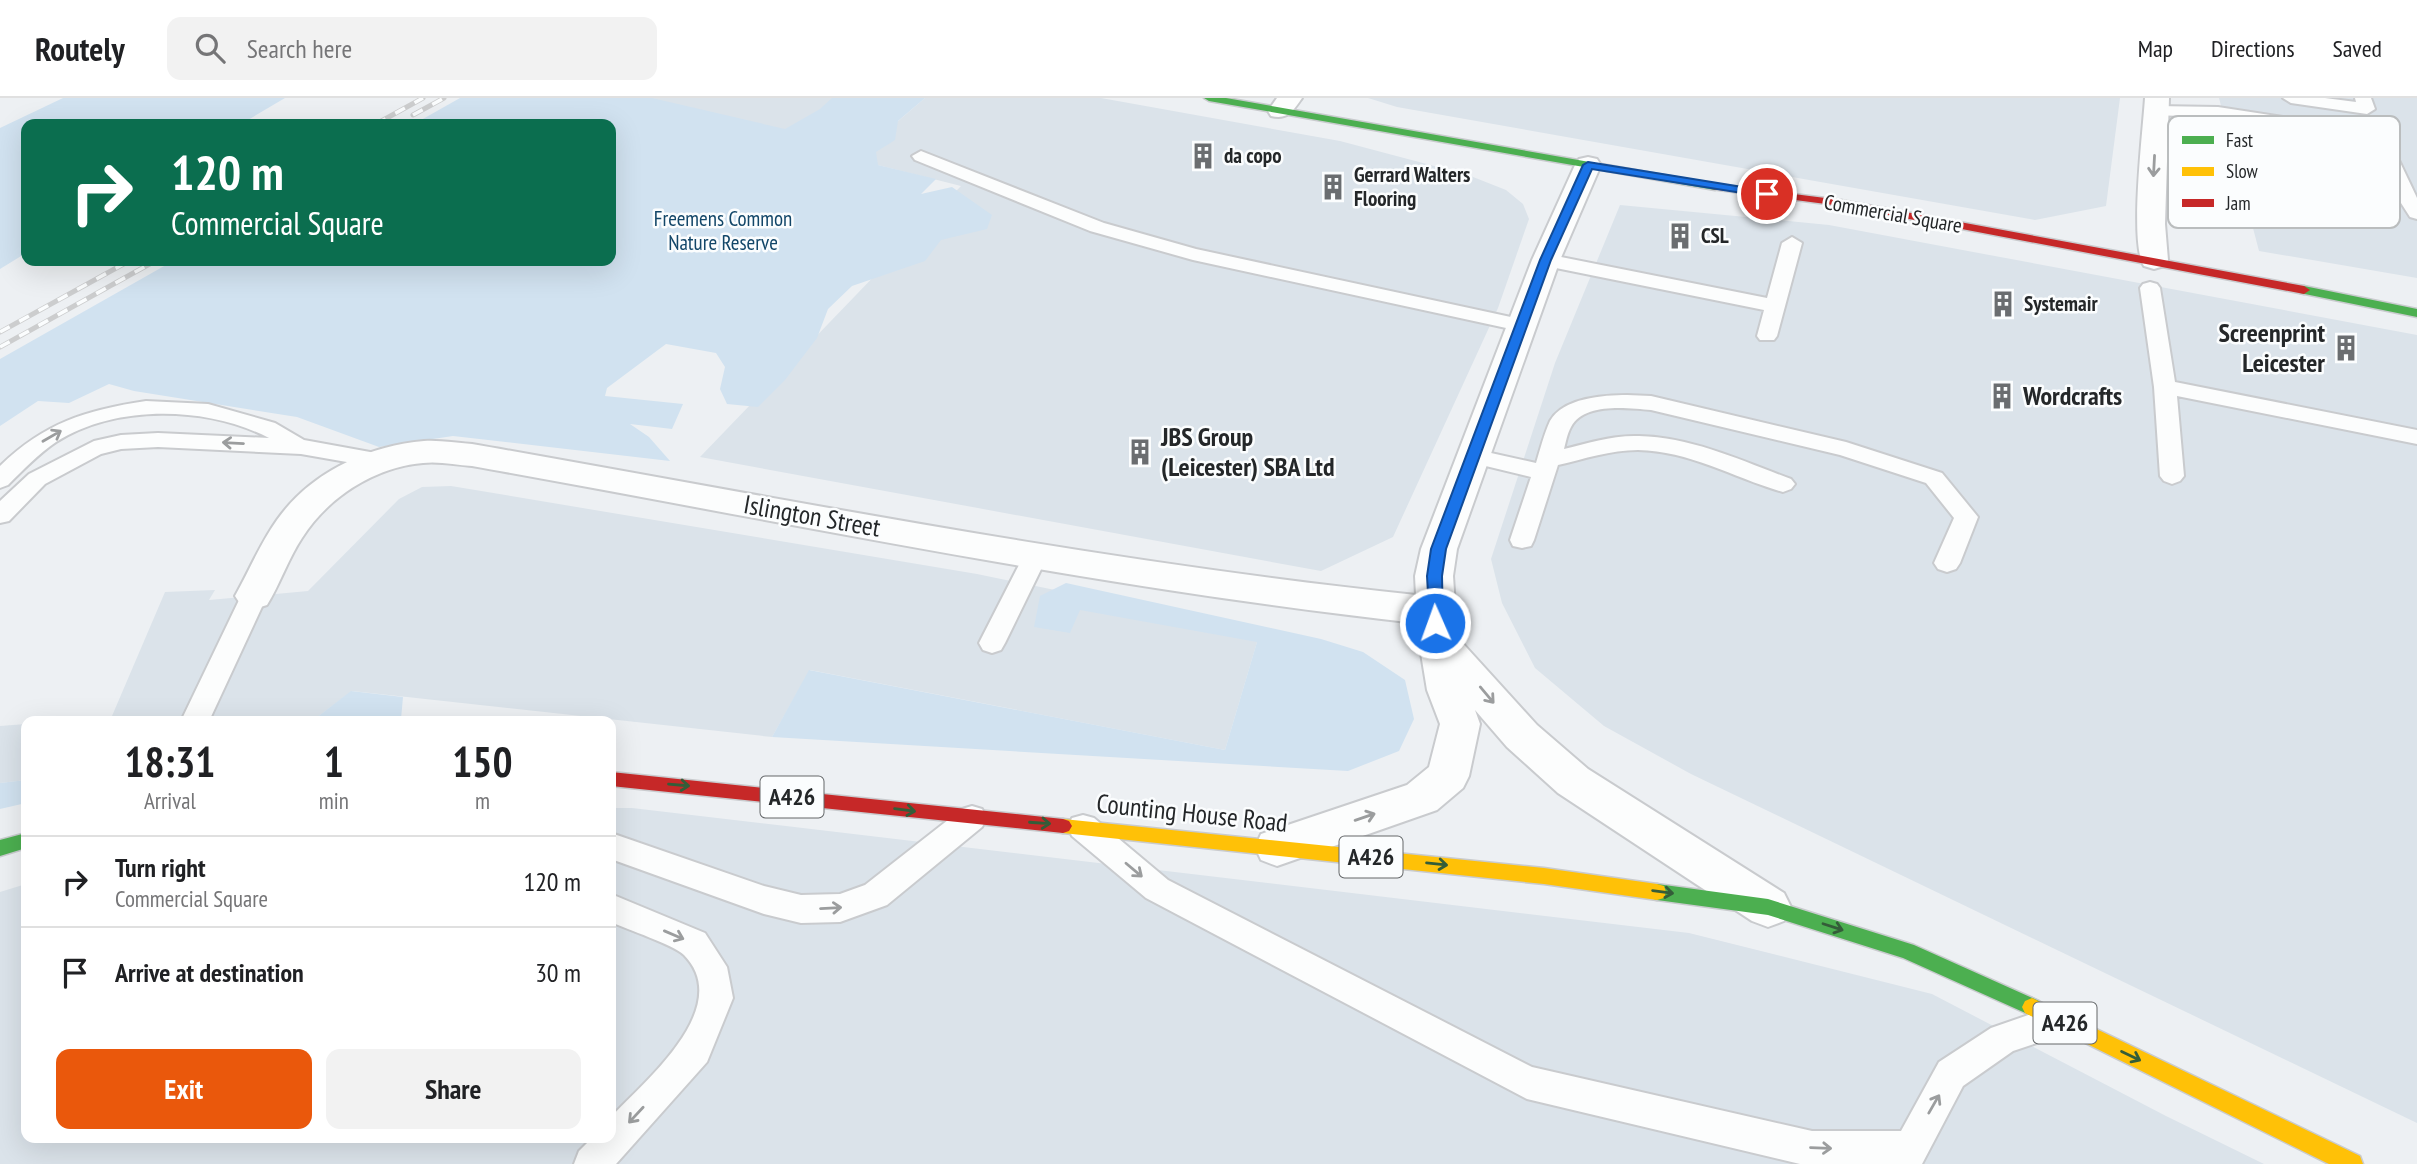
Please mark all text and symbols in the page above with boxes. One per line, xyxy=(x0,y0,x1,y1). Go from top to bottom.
search box xyxy=(167,17,657,80)
text: Routely xyxy=(35,27,125,70)
icon: search xyxy=(191,29,229,67)
text: Search here xyxy=(247,32,352,65)
text: Map xyxy=(2138,33,2173,64)
text: Directions xyxy=(2211,33,2295,64)
text: Saved xyxy=(2333,33,2382,64)
legend xyxy=(2168,116,2400,228)
text: Fast xyxy=(2226,128,2254,152)
text: 120 m xyxy=(171,140,284,204)
building icon: da copo xyxy=(1188,141,1218,171)
place label: da copo xyxy=(1224,142,1281,169)
icon: right xyxy=(56,147,147,238)
one-way arrow xyxy=(2147,154,2160,177)
text: Slow xyxy=(2226,159,2259,183)
place label: Gerrard Walters Flooring xyxy=(1354,161,1470,212)
pin xyxy=(1737,164,1797,224)
building icon: Gerrard Walters Flooring xyxy=(1318,172,1348,202)
icon: arrive xyxy=(1748,175,1786,213)
street label: Commercial Square xyxy=(1822,188,1964,239)
text: Jam xyxy=(2225,191,2251,215)
text: Commercial Square xyxy=(171,202,384,244)
park label: Freemens Common Nature Reserve xyxy=(654,205,792,256)
building icon: CSL xyxy=(1665,221,1695,251)
place label: CSL xyxy=(1701,222,1729,249)
building icon: Systemair xyxy=(1988,289,2018,319)
place label: Systemair xyxy=(2024,290,2098,317)
place label: Screenprint Leicester xyxy=(2219,316,2325,379)
building icon: Screenprint Leicester xyxy=(2331,333,2361,363)
place label: Wordcrafts xyxy=(2022,379,2122,412)
building icon: Wordcrafts xyxy=(1987,381,2017,411)
place label: JBS Group (Leicester) SBA Ltd xyxy=(1160,420,1334,483)
one-way arrow xyxy=(41,429,62,442)
one-way arrow xyxy=(222,437,245,450)
building icon: JBS Group (Leicester) SBA Ltd xyxy=(1125,437,1155,467)
street label: Islington Street xyxy=(741,487,883,544)
position arrow xyxy=(1398,586,1472,660)
one-way arrow xyxy=(1479,686,1495,704)
text: 18:31 xyxy=(124,734,215,789)
text: 1 xyxy=(324,734,344,789)
text: 150 xyxy=(452,734,513,789)
road number: A426 xyxy=(760,776,824,818)
one-way arrow xyxy=(667,779,690,792)
text: Arrival xyxy=(144,786,196,815)
text: min xyxy=(319,786,349,815)
text: m xyxy=(475,786,490,815)
street label: Counting House Road xyxy=(1095,786,1289,839)
one-way arrow xyxy=(893,804,916,817)
one-way arrow xyxy=(1353,810,1375,822)
one-way arrow xyxy=(1028,817,1051,830)
road number: A426 xyxy=(1340,836,1402,878)
text: Turn right xyxy=(115,851,206,884)
one-way arrow xyxy=(1425,858,1448,871)
one-way arrow xyxy=(1124,862,1142,878)
icon: right xyxy=(56,863,94,901)
text: 120 m xyxy=(523,865,581,898)
text: Commercial Square xyxy=(115,884,268,913)
one-way arrow xyxy=(1651,885,1674,898)
one-way arrow xyxy=(819,901,841,914)
one-way arrow xyxy=(1822,922,1844,935)
one-way arrow xyxy=(662,929,684,942)
icon: arrive xyxy=(56,954,94,992)
text: Arrive at destination xyxy=(115,956,304,989)
text: 30 m xyxy=(535,956,581,989)
road number: A426 xyxy=(2034,1002,2096,1043)
button: Exit xyxy=(56,1049,312,1129)
button: Share xyxy=(326,1049,581,1129)
one-way arrow xyxy=(2120,1049,2141,1063)
one-way arrow xyxy=(1927,1094,1941,1114)
one-way arrow xyxy=(628,1106,645,1123)
one-way arrow xyxy=(1809,1142,1832,1155)

